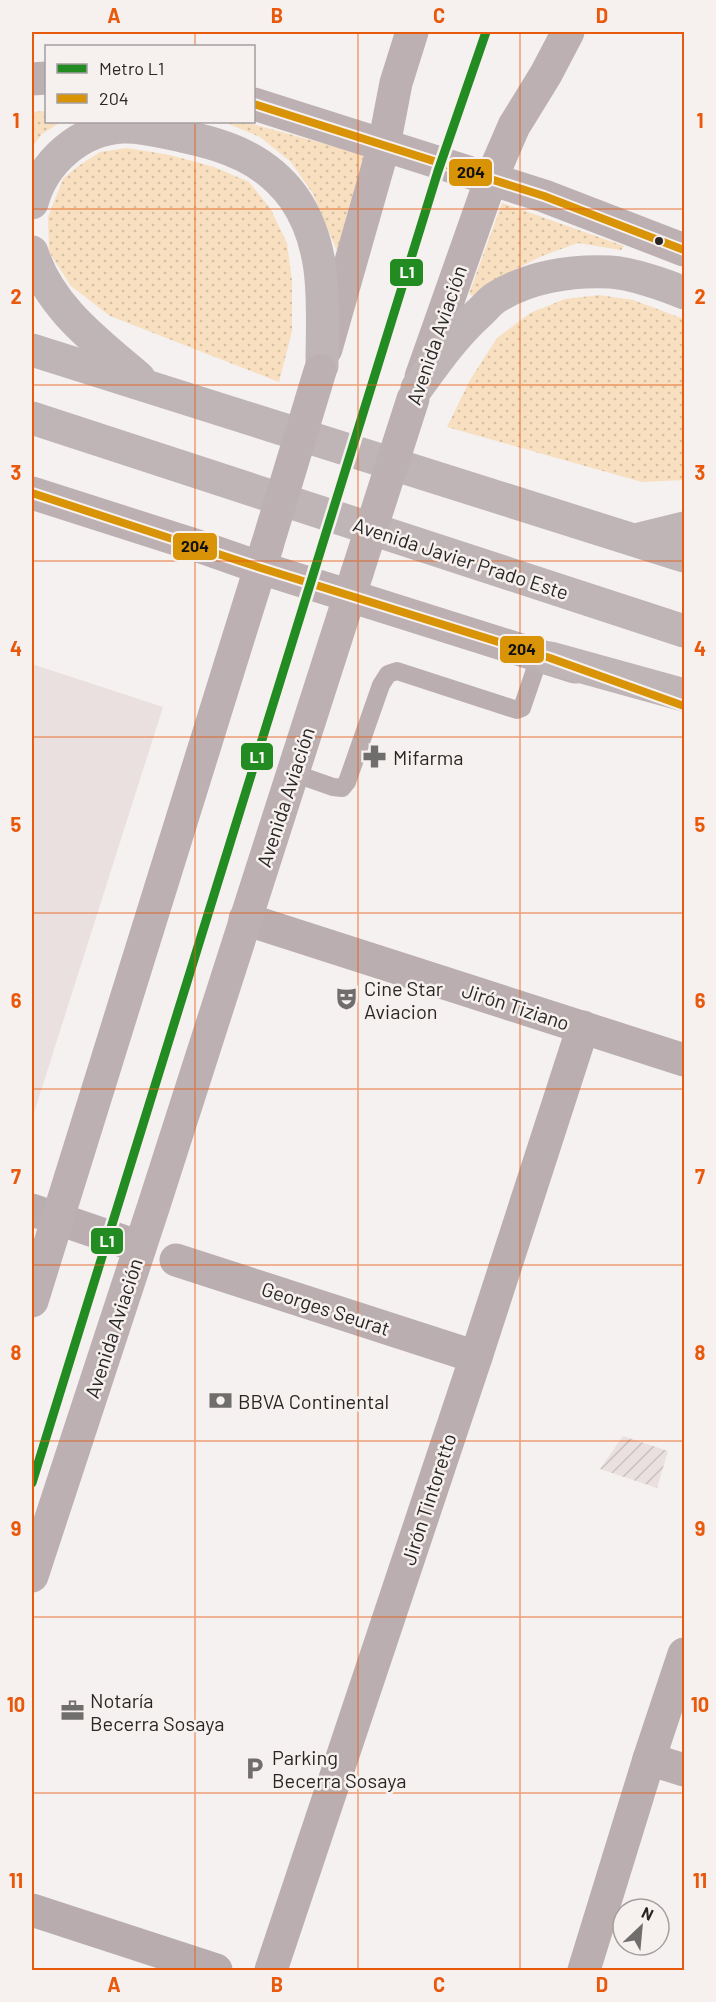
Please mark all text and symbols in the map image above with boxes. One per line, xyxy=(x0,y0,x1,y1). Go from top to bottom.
text: A xyxy=(107,3,121,27)
text: B xyxy=(271,3,283,27)
text: C xyxy=(433,3,445,27)
text: D xyxy=(596,3,608,27)
legend xyxy=(45,45,255,123)
text: Metro L1 xyxy=(99,57,164,79)
text: 204 xyxy=(99,87,129,109)
text: 1 xyxy=(12,108,20,132)
text: 1 xyxy=(696,108,704,132)
line badge: 204 xyxy=(448,158,493,187)
text: 204 xyxy=(457,162,485,181)
unlabelled marker xyxy=(653,235,665,247)
line badge: L1 xyxy=(389,258,424,287)
text: L1 xyxy=(400,262,414,281)
street label: Avenida Aviación xyxy=(401,262,471,408)
text: 2 xyxy=(10,284,22,308)
text: 2 xyxy=(694,284,706,308)
text: 3 xyxy=(11,460,21,484)
text: 3 xyxy=(695,460,705,484)
street label: Avenida Javier Prado Este xyxy=(350,512,572,604)
line badge: 204 xyxy=(172,532,218,561)
text: 204 xyxy=(181,536,209,555)
line badge: 204 xyxy=(499,635,545,664)
text: 4 xyxy=(10,636,22,660)
text: 4 xyxy=(694,636,706,660)
text: 204 xyxy=(508,639,536,658)
street label: Avenida Aviación xyxy=(251,724,319,870)
line badge: L1 xyxy=(240,742,274,771)
pharmacy icon: Mifarma xyxy=(362,744,388,770)
place label: Mifarma xyxy=(393,745,463,769)
text: L1 xyxy=(250,747,264,766)
text: 5 xyxy=(11,812,22,836)
text: 5 xyxy=(695,812,706,836)
place label: Cine Star Aviacion xyxy=(364,976,443,1023)
street label: Jirón Tiziano xyxy=(459,977,573,1035)
theatre icon: Cine Star Aviacion xyxy=(333,986,359,1012)
text: 6 xyxy=(11,988,22,1012)
text: 6 xyxy=(695,988,706,1012)
text: 7 xyxy=(11,1164,21,1188)
text: 7 xyxy=(695,1164,705,1188)
line badge: L1 xyxy=(90,1227,124,1255)
text: L1 xyxy=(100,1231,114,1250)
street label: Avenida Aviación xyxy=(79,1255,147,1401)
street label: Georges Seurat xyxy=(259,1276,393,1340)
text: 8 xyxy=(11,1340,22,1364)
text: 8 xyxy=(695,1340,706,1364)
bank icon: BBVA Continental xyxy=(207,1388,233,1414)
place label: BBVA Continental xyxy=(238,1389,389,1413)
street label: Jirón Tintoretto xyxy=(395,1430,461,1568)
text: 9 xyxy=(11,1516,21,1540)
text: 9 xyxy=(695,1516,705,1540)
place label: Notaría Becerra Sosaya xyxy=(90,1688,224,1735)
text: 10 xyxy=(7,1692,25,1716)
text: 10 xyxy=(691,1692,709,1716)
office icon: Notaría Becerra Sosaya xyxy=(59,1698,85,1724)
place label: Parking Becerra Sosaya xyxy=(272,1745,406,1792)
parking icon: Parking Becerra Sosaya xyxy=(241,1756,267,1782)
text: 11 xyxy=(9,1868,23,1892)
text: 11 xyxy=(693,1868,707,1892)
north arrow xyxy=(611,1897,671,1957)
text: N xyxy=(639,1902,657,1924)
text: A xyxy=(107,1972,121,1996)
text: B xyxy=(271,1972,283,1996)
text: C xyxy=(433,1972,445,1996)
text: D xyxy=(596,1972,608,1996)

